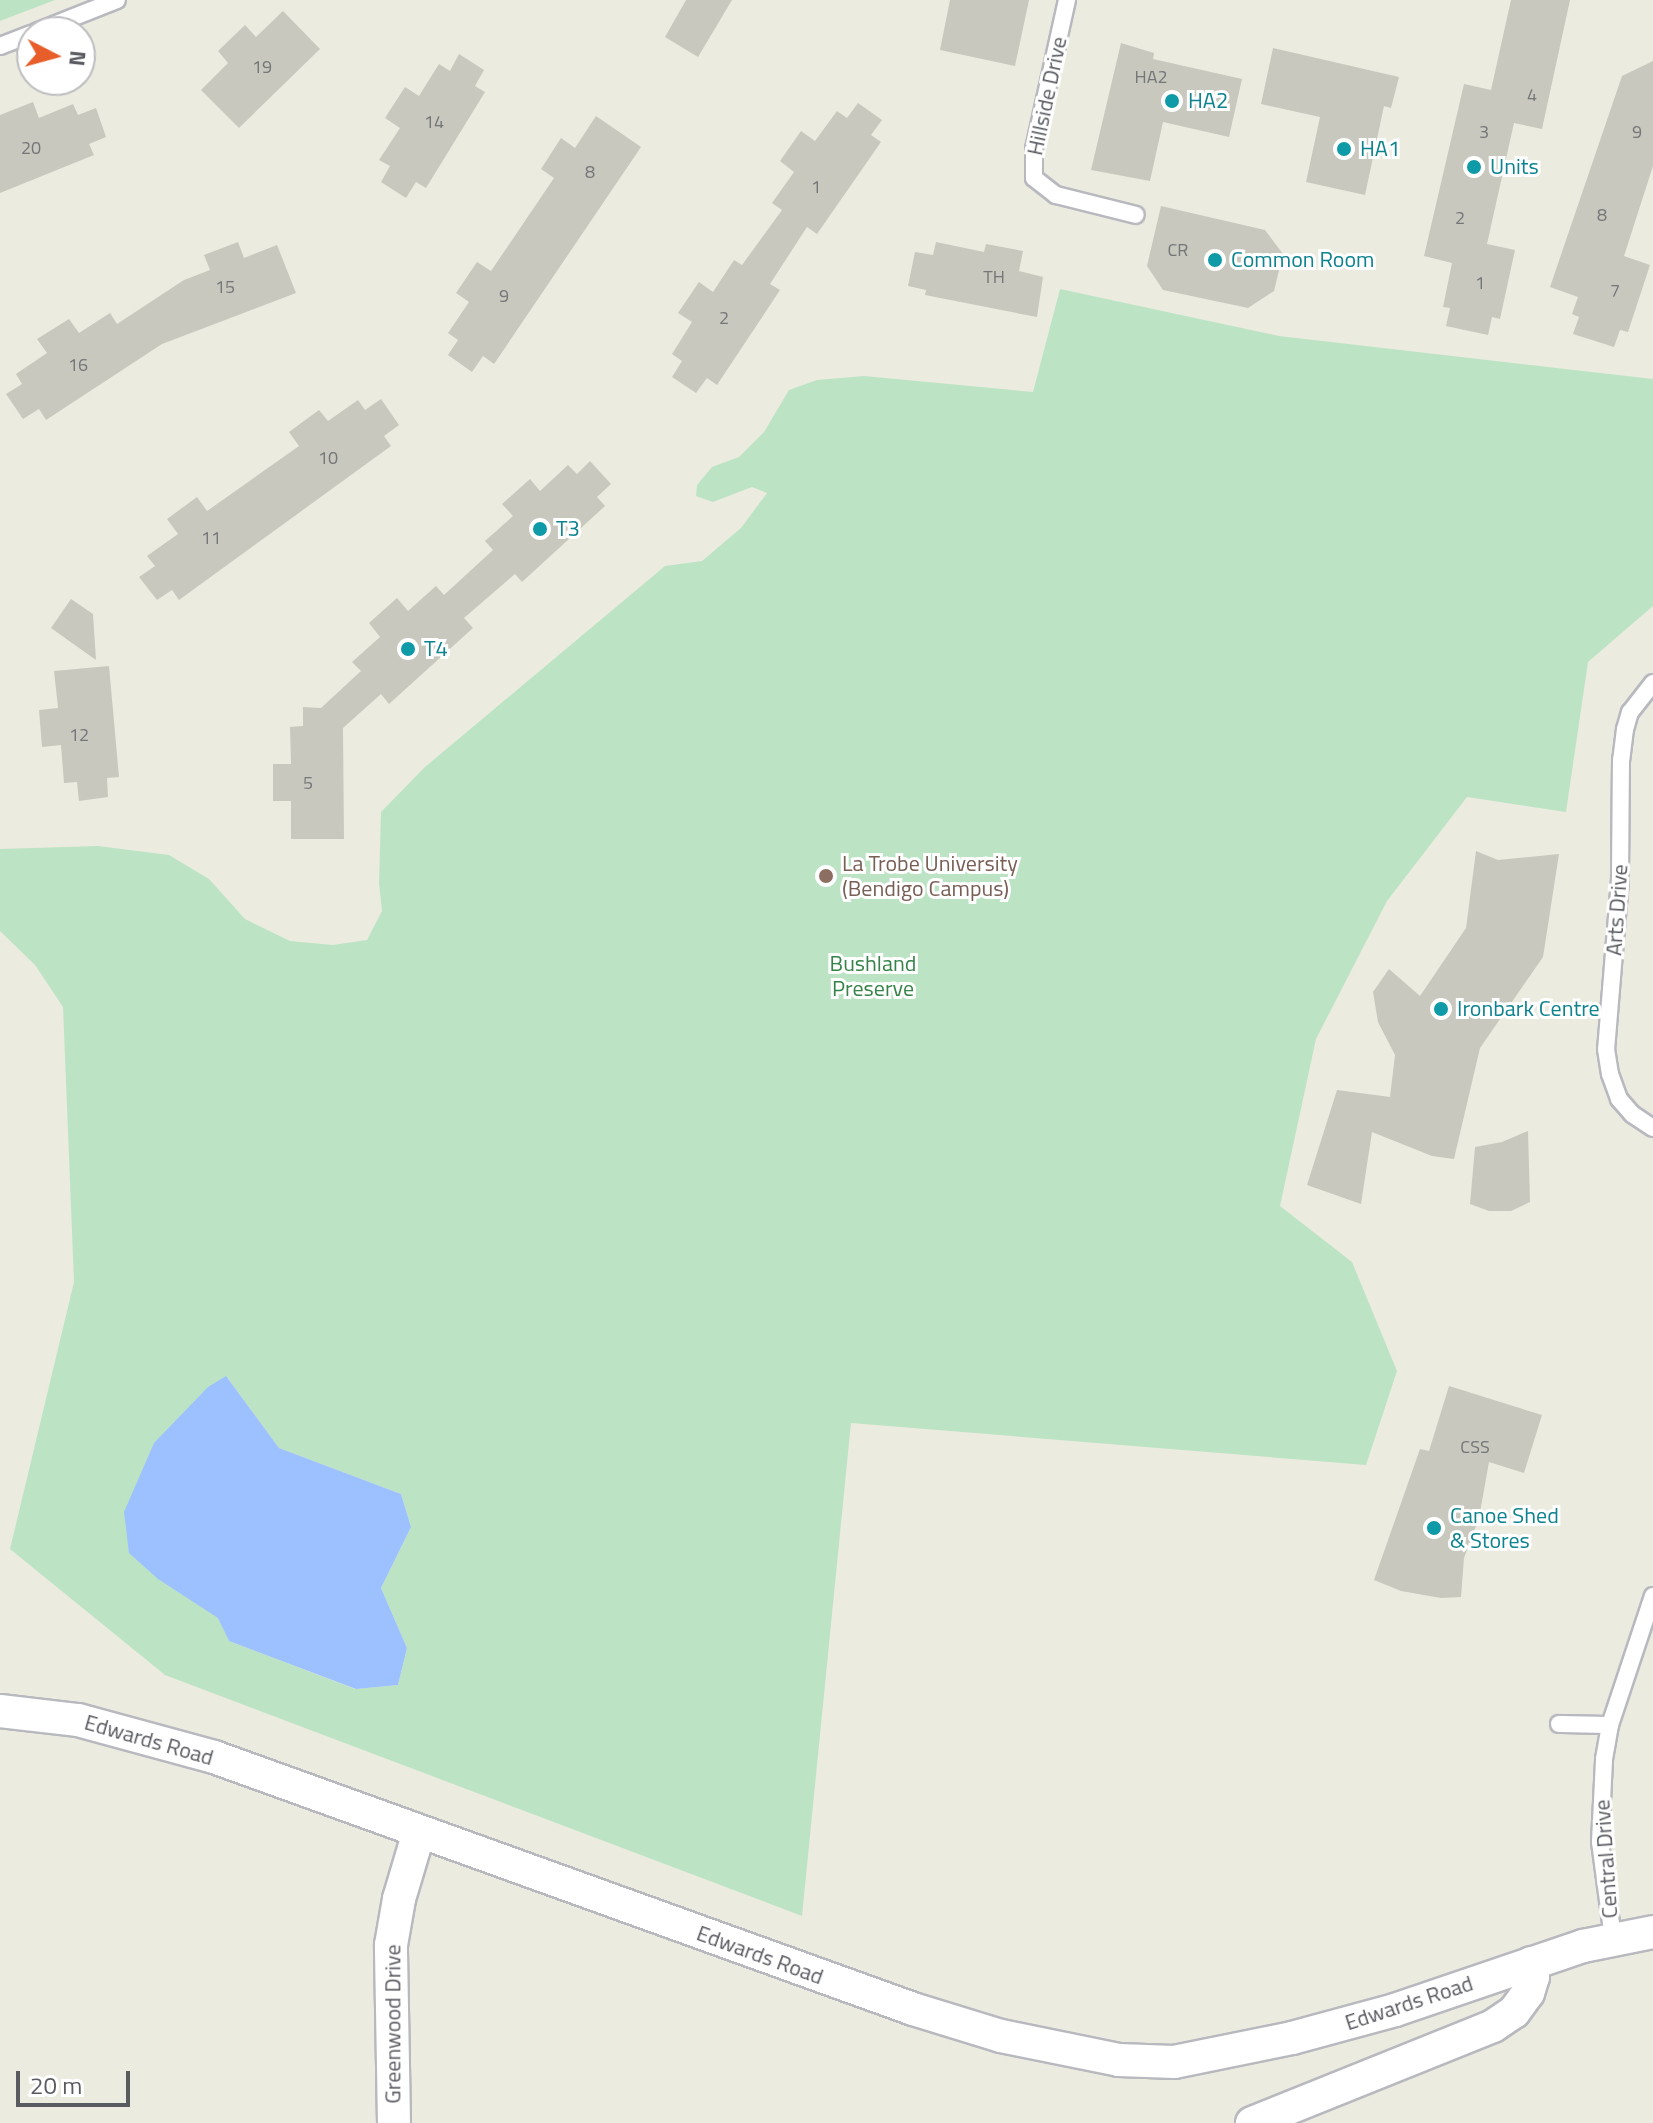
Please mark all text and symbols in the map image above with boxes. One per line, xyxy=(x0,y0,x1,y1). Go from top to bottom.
north arrow xyxy=(16,16,96,96)
street label: Hillside Drive xyxy=(1022,34,1072,158)
text: N xyxy=(60,49,96,68)
house number: 19 xyxy=(252,56,272,78)
house number: HA2 xyxy=(1135,66,1167,88)
house number: 4 xyxy=(1527,84,1537,106)
place label: HA2 xyxy=(1188,88,1228,114)
marker: HA2 xyxy=(1163,92,1181,110)
house number: 14 xyxy=(424,111,444,133)
house number: 3 xyxy=(1479,121,1489,143)
house number: 9 xyxy=(1632,121,1642,143)
place label: HA1 xyxy=(1360,136,1400,162)
house number: 20 xyxy=(21,137,41,159)
marker: HA1 xyxy=(1335,140,1353,158)
place label: Units xyxy=(1490,154,1539,180)
marker: Units xyxy=(1465,158,1483,176)
house number: 8 xyxy=(585,161,595,183)
house number: 1 xyxy=(811,176,821,198)
house number: 8 xyxy=(1597,204,1607,226)
house number: 2 xyxy=(1455,207,1465,229)
house number: CR xyxy=(1168,239,1188,261)
place label: Common Room xyxy=(1231,247,1374,273)
marker: Common Room xyxy=(1206,251,1224,269)
house number: TH xyxy=(983,266,1005,288)
house number: 1 xyxy=(1475,272,1485,294)
house number: 15 xyxy=(215,276,235,298)
house number: 7 xyxy=(1610,280,1620,302)
house number: 9 xyxy=(499,285,509,307)
house number: 2 xyxy=(719,307,729,329)
house number: 16 xyxy=(68,354,88,376)
house number: 10 xyxy=(318,447,338,469)
place label: T3 xyxy=(556,516,580,542)
marker: T3 xyxy=(531,520,549,538)
house number: 11 xyxy=(201,527,221,549)
place label: T4 xyxy=(424,636,448,662)
marker: T4 xyxy=(399,640,417,658)
house number: 12 xyxy=(69,724,89,746)
house number: 5 xyxy=(303,772,313,794)
place label: La Trobe University (Bendigo Campus) xyxy=(842,850,1018,902)
street label: Arts Drive xyxy=(1601,863,1633,957)
marker: La Trobe University (Bendigo Campus) xyxy=(817,867,835,885)
park label: Bushland Preserve xyxy=(830,950,916,1002)
place label: Ironbark Centre xyxy=(1457,996,1600,1022)
marker: Ironbark Centre xyxy=(1432,1000,1450,1018)
house number: CSS xyxy=(1460,1436,1490,1458)
place label: Canoe Shed & Stores xyxy=(1450,1502,1559,1554)
marker: Canoe Shed & Stores xyxy=(1425,1519,1443,1537)
street label: Edwards Road xyxy=(81,1709,217,1771)
street label: Central Drive xyxy=(1589,1799,1623,1919)
street label: Edwards Road xyxy=(693,1920,827,1990)
street label: Greenwood Drive xyxy=(380,1944,406,2104)
street label: Edwards Road xyxy=(1342,1970,1476,2036)
scale bar xyxy=(20,2055,134,2105)
text: 20 m xyxy=(30,2067,82,2103)

